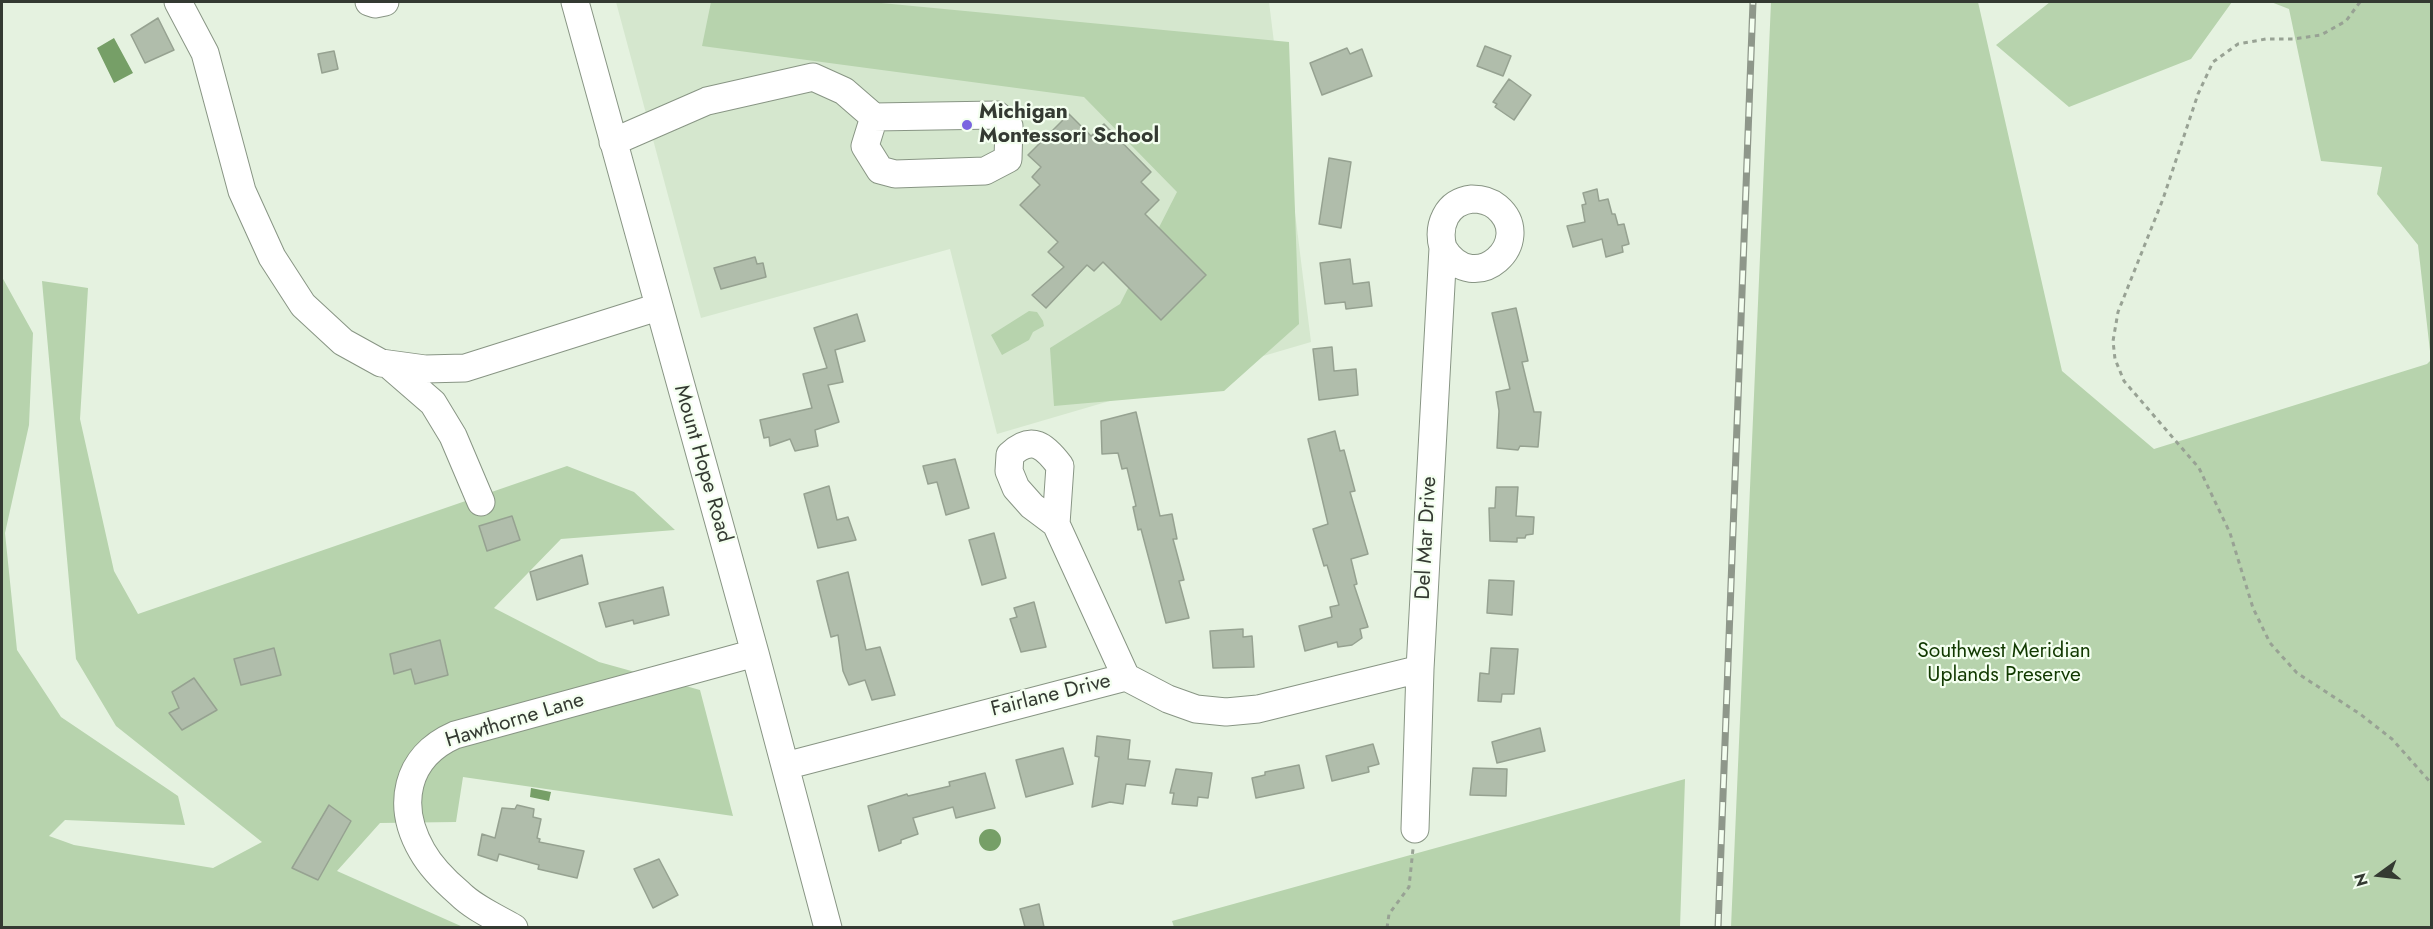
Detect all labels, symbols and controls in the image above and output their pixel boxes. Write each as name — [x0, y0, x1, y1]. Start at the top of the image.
place label: Michigan Montessori School — [979, 100, 1159, 150]
marker: Michigan Montessori School — [960, 118, 974, 132]
street label: Mount Hope Road — [667, 382, 737, 546]
street label: Del Mar Drive — [1411, 476, 1443, 600]
park label: Southwest Meridian Uplands Preserve — [1917, 639, 2091, 689]
street label: Fairlane Drive — [989, 669, 1113, 723]
street label: Hawthorne Lane — [443, 688, 587, 754]
north arrow — [2349, 845, 2409, 905]
text: N — [2348, 871, 2374, 889]

